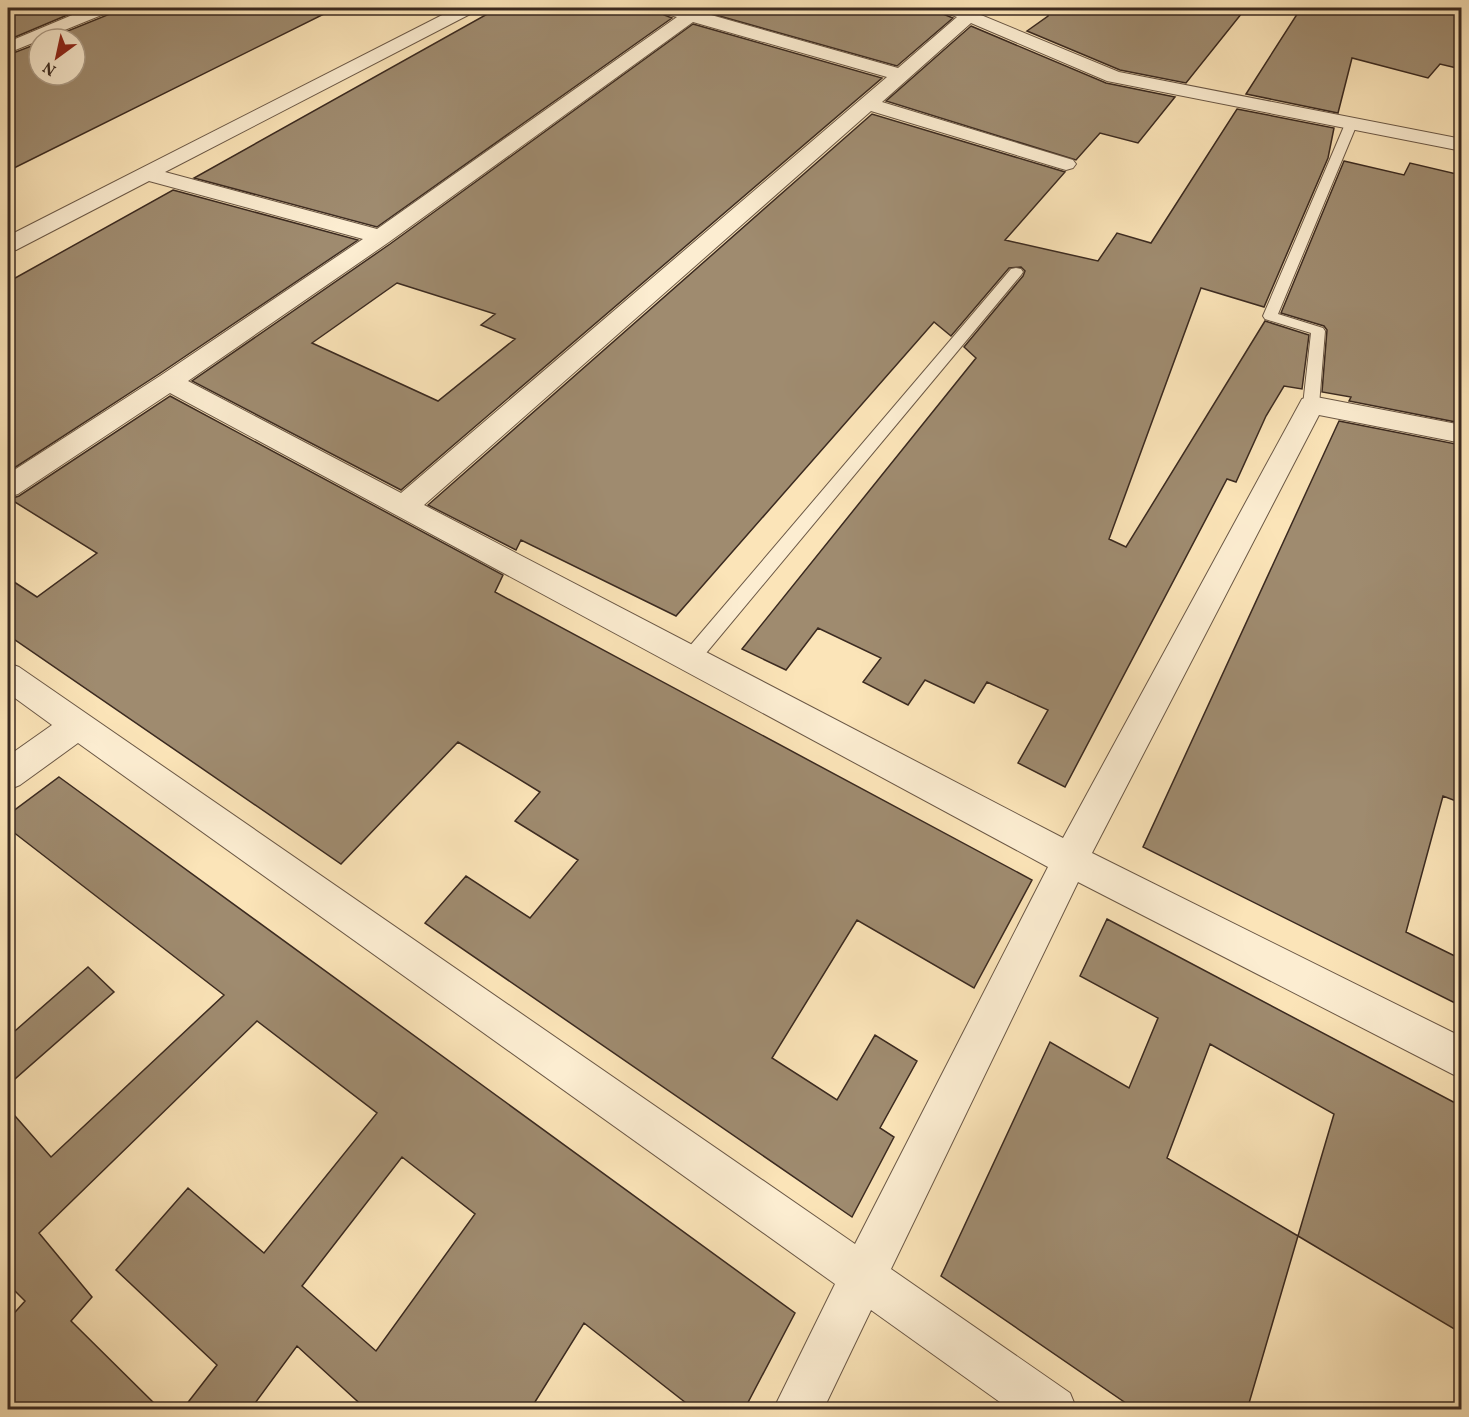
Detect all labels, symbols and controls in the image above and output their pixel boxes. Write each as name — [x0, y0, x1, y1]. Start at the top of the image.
north arrow — [27, 27, 87, 87]
text: N — [39, 55, 61, 80]

